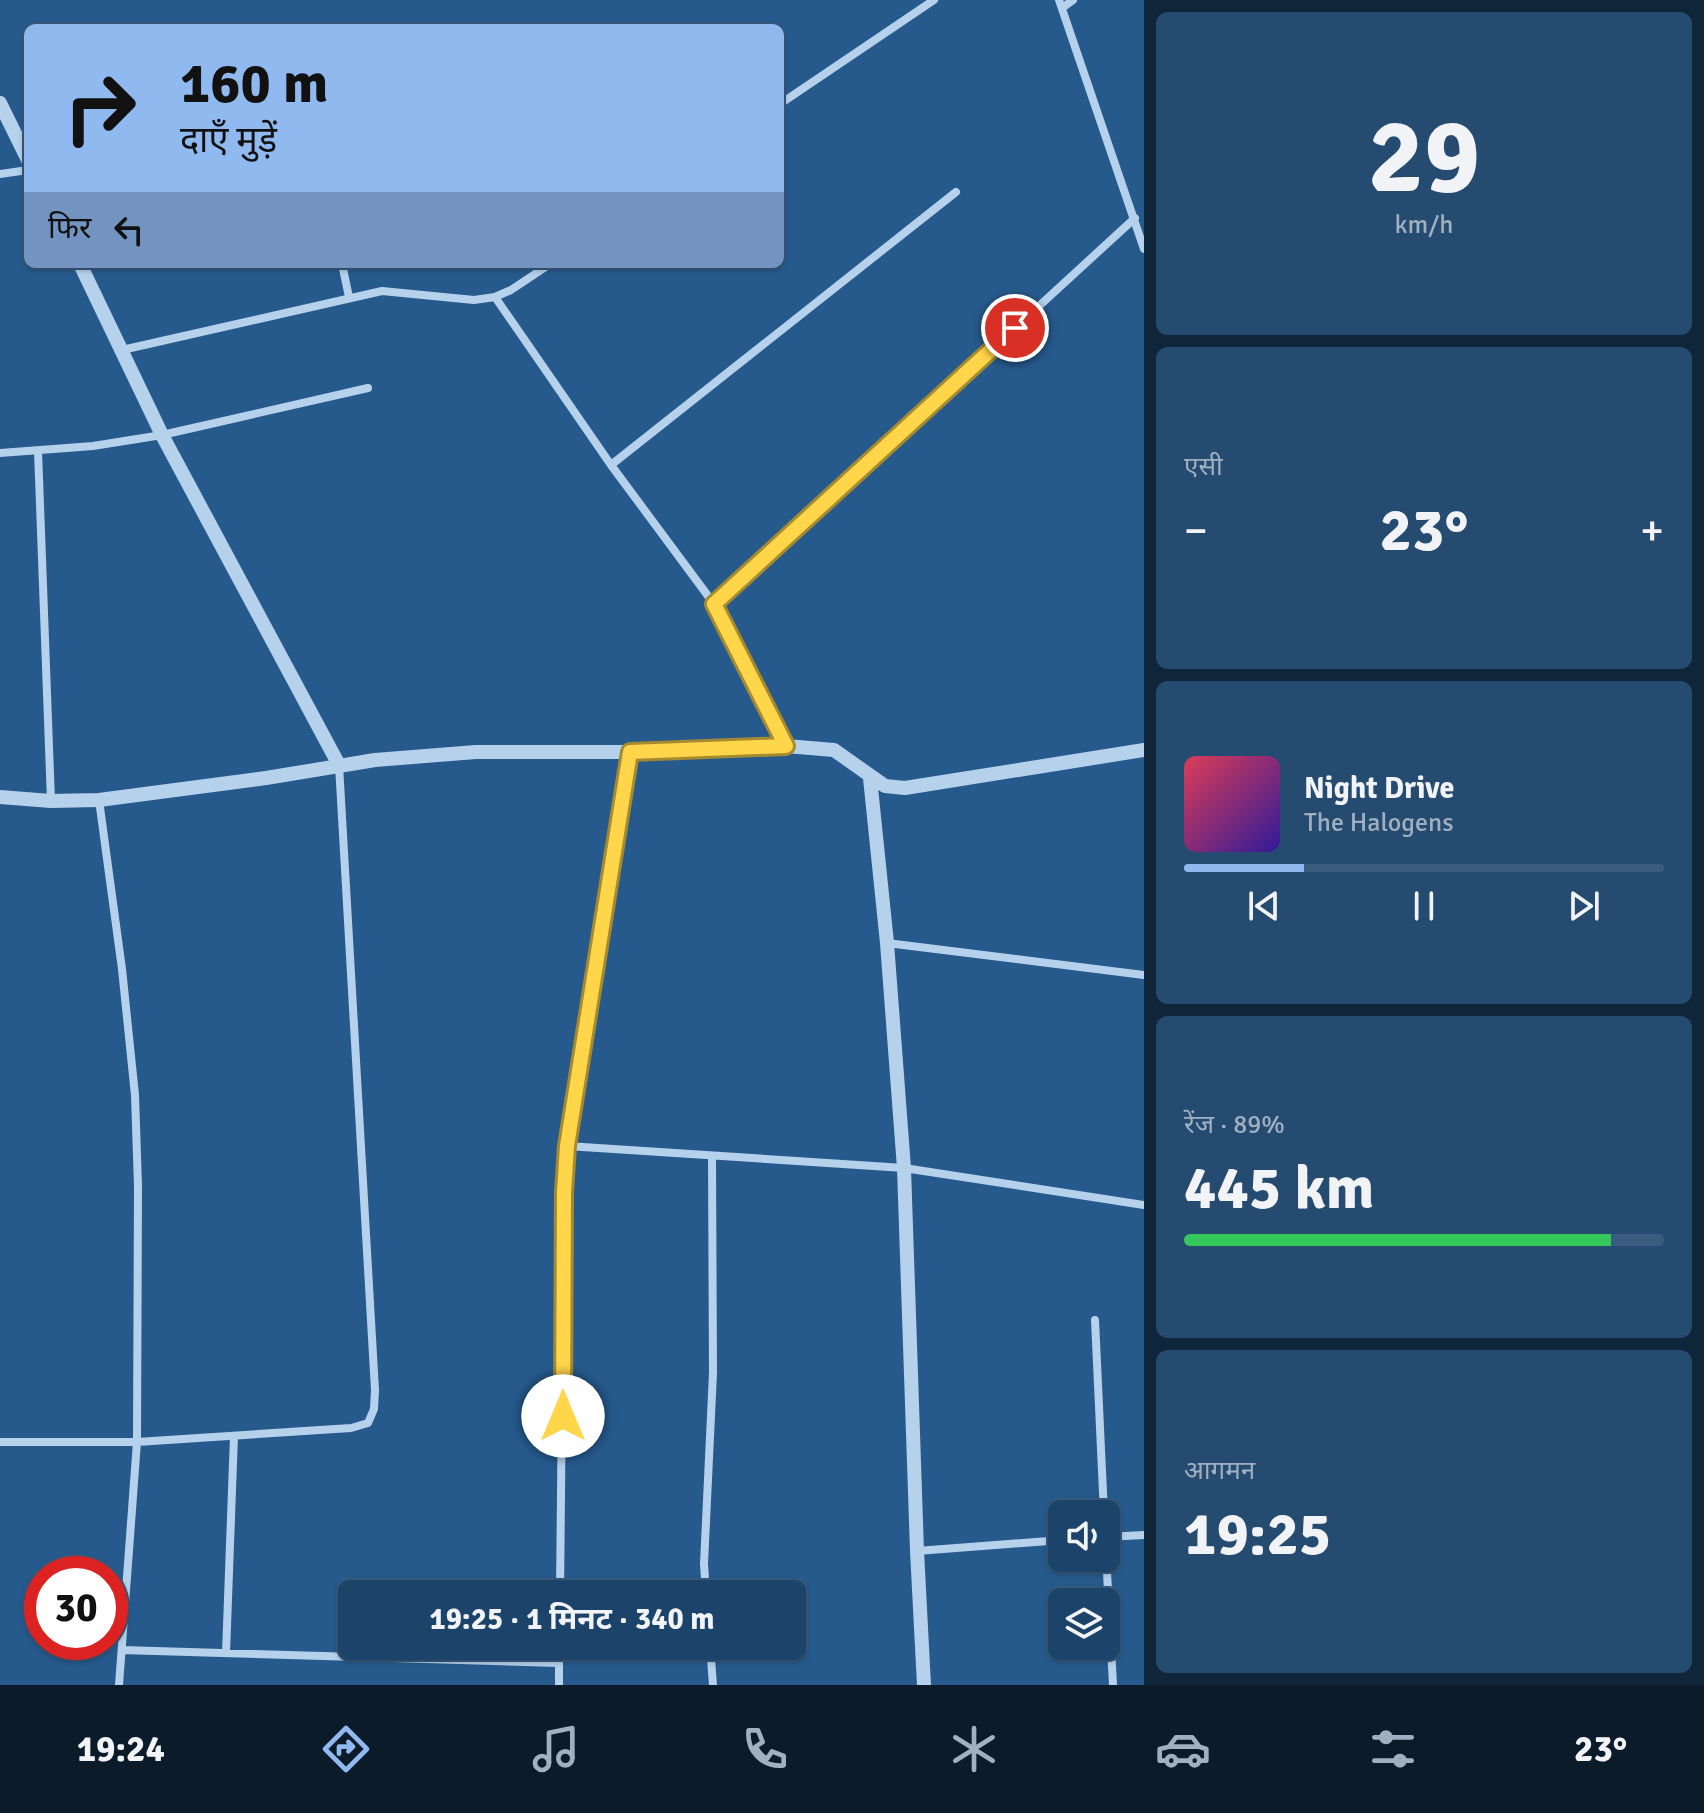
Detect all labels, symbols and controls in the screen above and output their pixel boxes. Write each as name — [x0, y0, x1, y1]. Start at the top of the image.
text: 160 m — [180, 49, 328, 118]
icon: right — [48, 56, 152, 160]
text: 29 — [1368, 93, 1480, 221]
text: दाएँ मुड़ें — [180, 118, 277, 163]
icon: left — [107, 208, 151, 252]
text: km/h — [1395, 209, 1453, 241]
text: फिर — [48, 210, 91, 247]
pin — [981, 294, 1049, 362]
icon: arrive — [993, 306, 1037, 350]
text: एसी — [1184, 451, 1223, 483]
text: 23° — [1380, 494, 1468, 568]
text: − — [1184, 504, 1208, 558]
text: + — [1640, 504, 1664, 558]
text: Night Drive — [1304, 770, 1454, 807]
text: The Halogens — [1304, 807, 1454, 839]
icon: previous — [1242, 884, 1286, 928]
icon: pause — [1402, 884, 1446, 928]
icon: next — [1562, 884, 1606, 928]
text: रेंज · 89% — [1184, 1109, 1285, 1141]
text: 445 km — [1184, 1152, 1374, 1226]
position arrow — [521, 1374, 605, 1458]
text: आगमन — [1184, 1455, 1255, 1487]
text: 19:25 — [1184, 1498, 1331, 1572]
map controls — [1048, 1500, 1120, 1660]
button: sound — [1048, 1500, 1120, 1572]
speed limit sign: 30 — [24, 1556, 128, 1660]
button: layers — [1048, 1588, 1120, 1660]
text: 19:25 · 1 मिनट · 340 m — [429, 1601, 715, 1638]
icon: directions — [318, 1721, 374, 1777]
icon: music — [528, 1721, 584, 1777]
icon: phone — [737, 1721, 793, 1777]
icon: climate — [946, 1721, 1002, 1777]
icon: car — [1155, 1721, 1211, 1777]
icon: filters — [1365, 1721, 1421, 1777]
text: 19:24 — [77, 1727, 165, 1772]
text: 23° — [1574, 1727, 1627, 1772]

